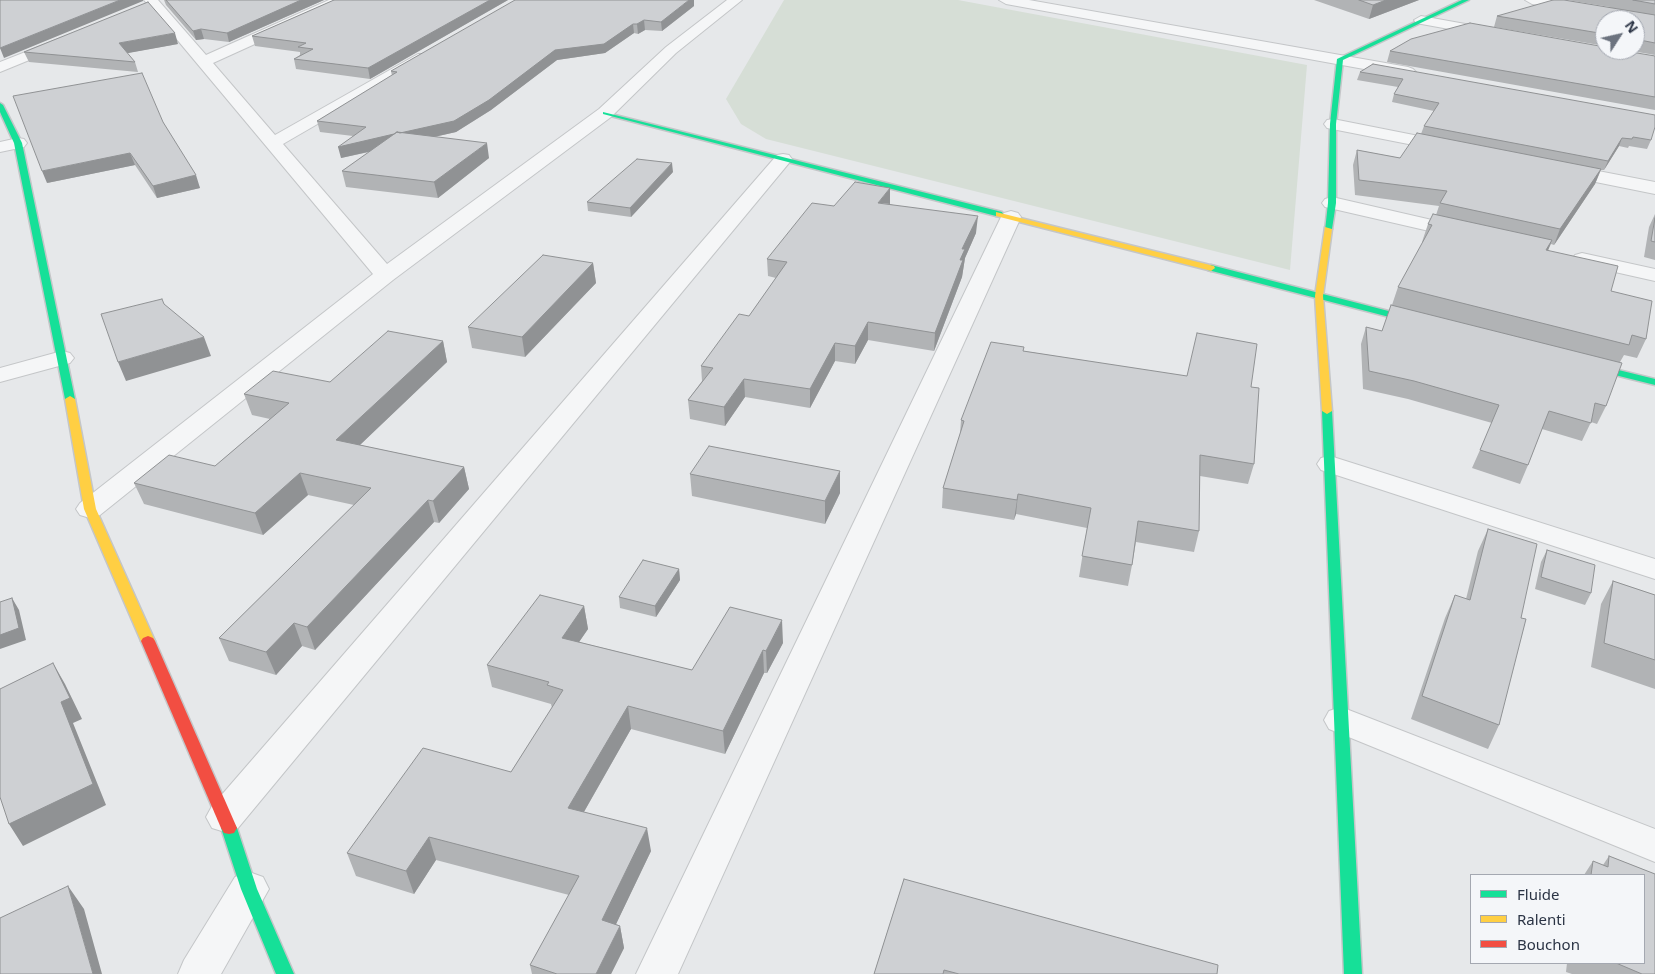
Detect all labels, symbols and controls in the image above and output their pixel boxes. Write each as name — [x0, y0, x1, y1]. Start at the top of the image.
north arrow — [1595, 10, 1645, 60]
text: N — [1621, 17, 1643, 37]
legend — [1470, 874, 1645, 964]
text: Fluide — [1517, 884, 1559, 904]
text: Ralenti — [1517, 909, 1566, 929]
text: Bouchon — [1517, 934, 1580, 954]

